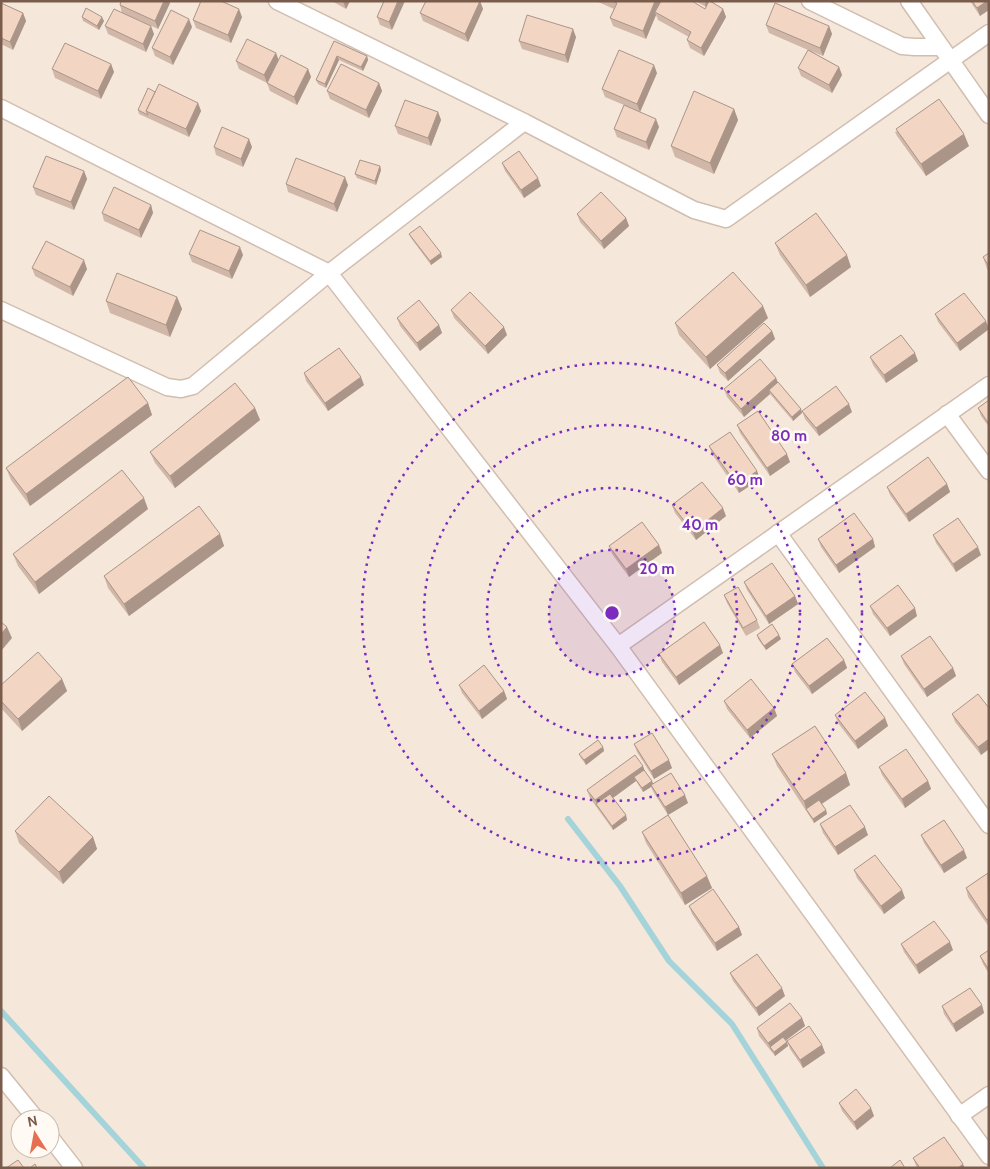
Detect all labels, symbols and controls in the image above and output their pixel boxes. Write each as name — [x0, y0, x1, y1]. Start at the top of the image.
text: 80 m — [771, 427, 807, 445]
text: 60 m — [727, 471, 763, 489]
text: 40 m — [682, 516, 718, 534]
text: 20 m — [640, 560, 674, 578]
centre of rings — [603, 604, 621, 622]
north arrow — [10, 1109, 60, 1159]
text: N — [26, 1111, 39, 1131]

